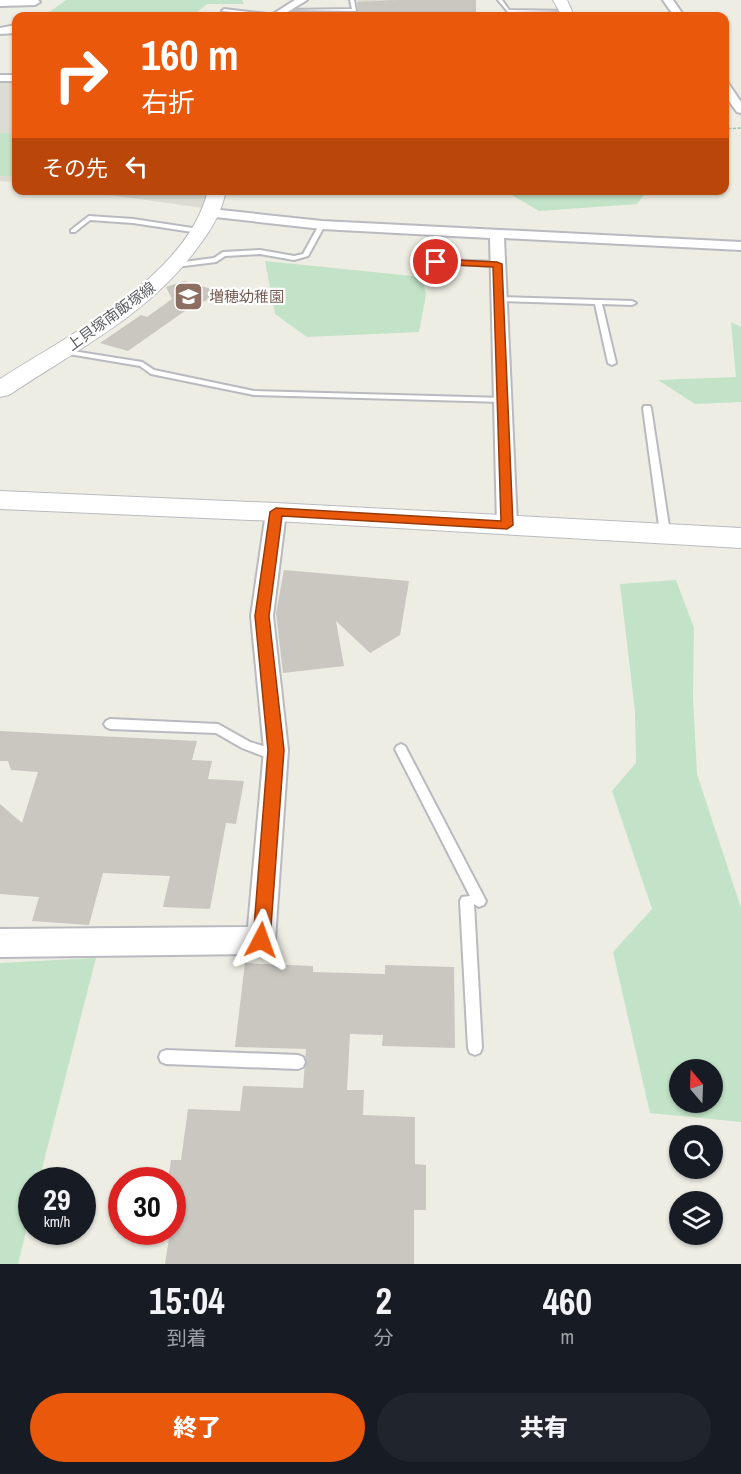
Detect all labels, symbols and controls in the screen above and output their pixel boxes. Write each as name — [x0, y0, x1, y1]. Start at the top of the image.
text: 160 m — [141, 27, 239, 83]
icon: right — [42, 36, 120, 114]
text: 右折 — [141, 84, 195, 120]
icon: left — [120, 150, 153, 183]
text: その先 — [42, 153, 108, 183]
pin — [410, 236, 461, 287]
icon: arrive — [419, 245, 452, 278]
street label: 上貝塚南飯塚線 — [62, 277, 160, 355]
school or university icon: 増穂幼稚園 — [172, 280, 204, 312]
place label: 増穂幼稚園 — [209, 286, 284, 307]
position arrow — [229, 908, 293, 972]
north arrow — [669, 1059, 723, 1113]
map controls — [669, 1059, 723, 1245]
button: search — [669, 1125, 723, 1179]
speed limit sign: 30 — [108, 1167, 186, 1245]
text: 29 — [43, 1179, 71, 1219]
button: layers — [669, 1191, 723, 1245]
text: km/h — [44, 1211, 70, 1232]
text: 15:04 — [149, 1277, 225, 1325]
text: 2 — [375, 1277, 392, 1325]
text: 460 — [543, 1278, 592, 1326]
text: m — [560, 1323, 574, 1350]
text: 到着 — [167, 1324, 207, 1351]
text: 分 — [374, 1324, 394, 1351]
button: 終了 — [30, 1393, 365, 1462]
button: 共有 — [377, 1393, 711, 1462]

